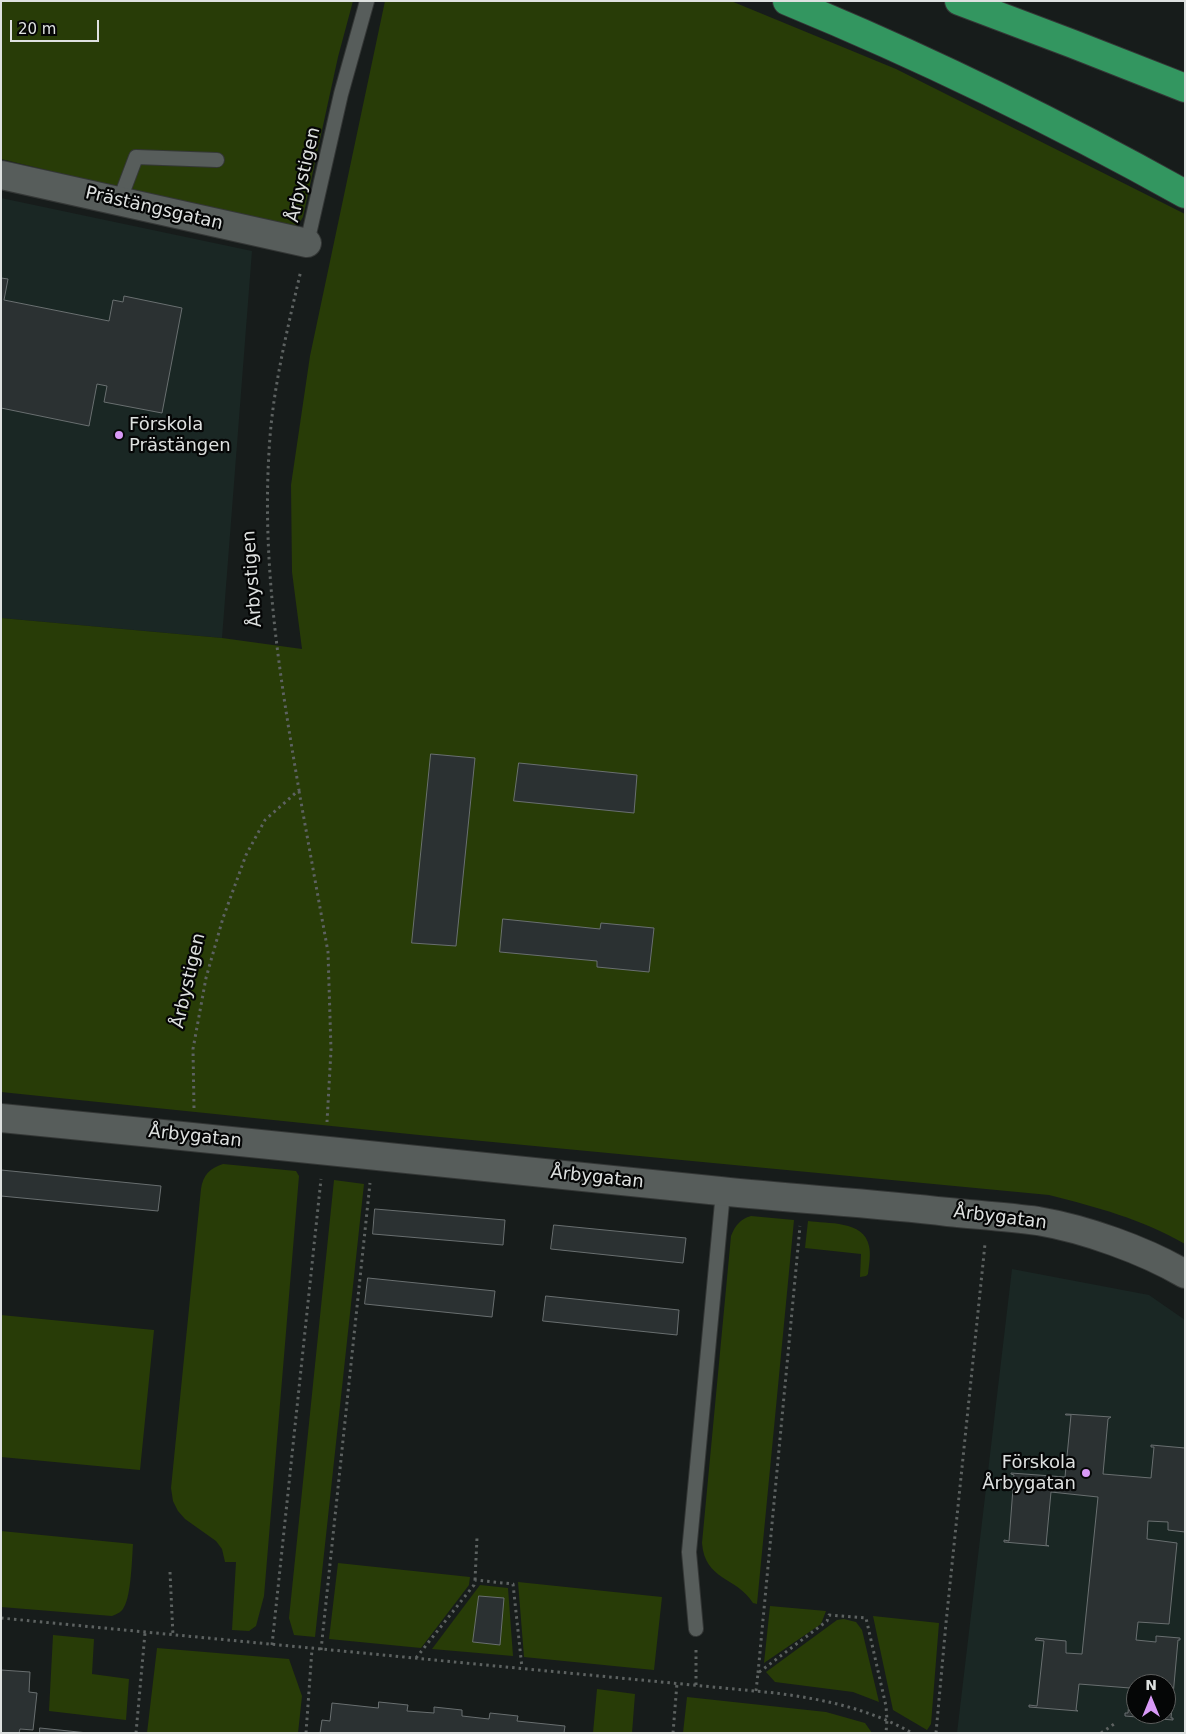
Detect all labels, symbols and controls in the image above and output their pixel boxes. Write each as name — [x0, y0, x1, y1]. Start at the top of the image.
scale bar — [12, 10, 101, 42]
text: 20 m — [18, 20, 56, 38]
street label: Årbystigen — [283, 125, 325, 225]
street label: Prästängsgatan — [83, 183, 225, 235]
place label: Förskola Prästängen — [129, 414, 231, 456]
marker: Förskola Prästängen — [113, 429, 125, 441]
street label: Årbystigen — [239, 530, 267, 628]
street label: Årbystigen — [168, 931, 210, 1031]
street label: Årbygatan — [147, 1121, 243, 1153]
street label: Årbygatan — [549, 1162, 645, 1194]
street label: Årbygatan — [952, 1202, 1048, 1234]
place label: Förskola Årbygatan — [982, 1452, 1076, 1495]
marker: Förskola Årbygatan — [1080, 1467, 1092, 1479]
north arrow — [1126, 1674, 1176, 1724]
text: N — [1145, 1677, 1157, 1693]

